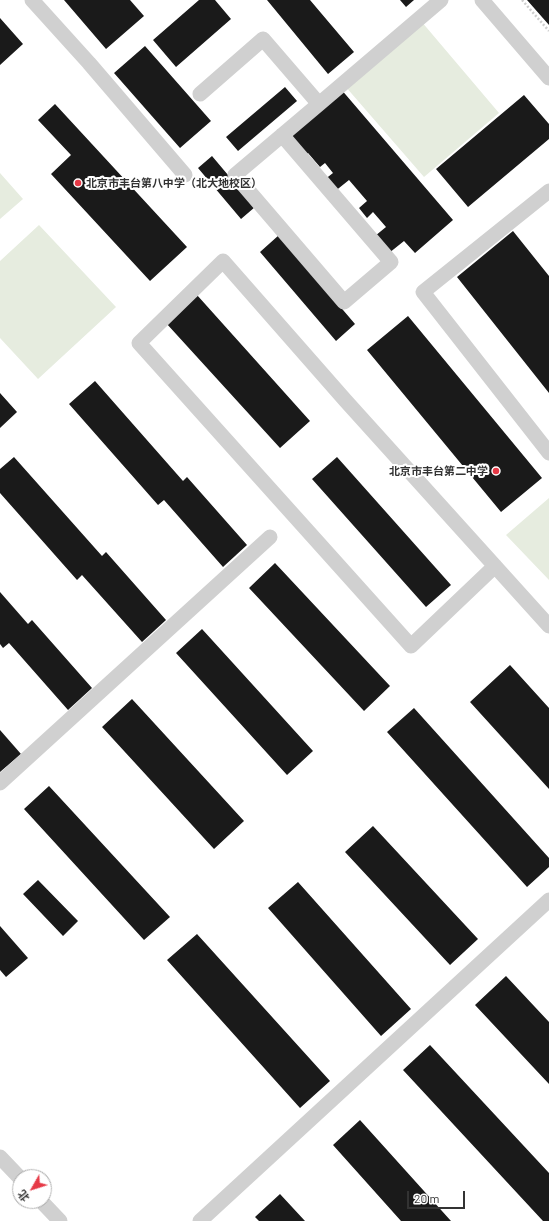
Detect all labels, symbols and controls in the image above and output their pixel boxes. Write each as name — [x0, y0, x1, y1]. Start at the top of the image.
place label: 北京市丰台第八中学（北大地校区） — [86, 176, 262, 190]
marker: 北京市丰台第八中学（北大地校区） — [73, 178, 83, 188]
place label: 北京市丰台第二中学 — [389, 464, 488, 478]
marker: 北京市丰台第二中学 — [491, 466, 501, 476]
north arrow — [12, 1169, 52, 1209]
scale bar — [409, 1183, 467, 1209]
text: 北 — [15, 1188, 32, 1205]
text: 20 m — [414, 1191, 440, 1205]

